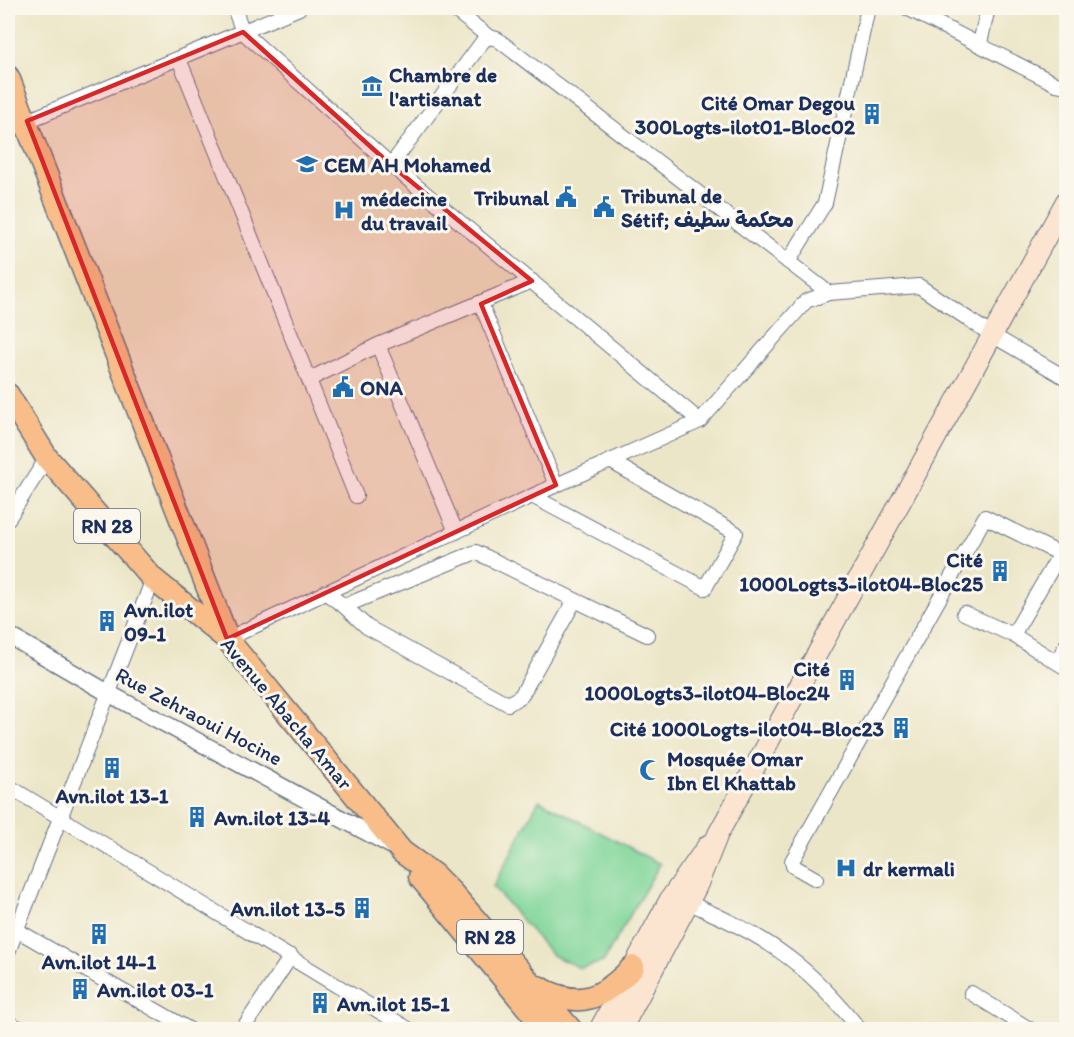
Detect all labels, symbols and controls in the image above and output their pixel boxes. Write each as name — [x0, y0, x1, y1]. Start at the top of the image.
place label: Chambre de l'artisanat — [389, 62, 497, 111]
museum icon: Chambre de l'artisanat — [360, 74, 384, 98]
place label: Cité Omar Degou 300Logts-ilot01-Bloc02 — [635, 90, 856, 140]
building icon: Cité Omar Degou 300Logts-ilot01-Bloc02 — [860, 102, 884, 126]
school or university icon: CEM AH Mohamed — [295, 152, 319, 176]
place label: CEM AH Mohamed — [324, 152, 491, 177]
place label: Tribunal de Sétif; محكمة سطيف — [620, 183, 794, 233]
place label: Tribunal — [473, 185, 550, 210]
public building icon: Tribunal — [554, 185, 578, 209]
place label: médecine du travail — [360, 186, 448, 235]
public building icon: Tribunal de Sétif; محكمة سطيف — [592, 195, 616, 219]
hospital icon: médecine du travail — [332, 198, 356, 222]
public building icon: ONA — [331, 375, 355, 399]
place label: ONA — [360, 375, 403, 400]
road number: RN 28 — [74, 509, 140, 543]
place label: Cité 1000Logts3-ilot04-Bloc25 — [739, 547, 983, 597]
building icon: Cité 1000Logts3-ilot04-Bloc25 — [988, 559, 1012, 583]
place label: Avn.ilot 09-1 — [123, 597, 193, 646]
building icon: Avn.ilot 09-1 — [95, 609, 119, 633]
street label: Avenue Abacha Amar — [216, 632, 359, 795]
place label: Cité 1000Logts3-ilot04-Bloc24 — [585, 656, 830, 706]
street label: Rue Zehraoui Hocine — [111, 661, 287, 771]
building icon: Cité 1000Logts3-ilot04-Bloc24 — [835, 668, 859, 692]
place label: Cité 1000Logts-ilot04-Bloc23 — [610, 716, 884, 742]
building icon: Cité 1000Logts-ilot04-Bloc23 — [889, 716, 913, 740]
place label: Mosquée Omar Ibn El Khattab — [667, 746, 804, 795]
building icon: Avn.ilot 13-1 — [100, 756, 124, 780]
mosque icon: Mosquée Omar Ibn El Khattab — [638, 758, 662, 782]
place label: Avn.ilot 13-1 — [54, 783, 169, 808]
building icon: Avn.ilot 13-4 — [185, 805, 209, 829]
place label: Avn.ilot 13-4 — [213, 805, 330, 830]
hospital icon: dr kermali — [834, 856, 858, 880]
place label: dr kermali — [863, 856, 955, 881]
place label: Avn.ilot 13-5 — [230, 896, 345, 921]
building icon: Avn.ilot 13-5 — [350, 896, 374, 920]
road number: RN 28 — [457, 920, 523, 954]
building icon: Avn.ilot 14-1 — [87, 922, 111, 946]
place label: Avn.ilot 14-1 — [41, 949, 156, 974]
building icon: Avn.ilot 03-1 — [68, 977, 92, 1001]
place label: Avn.ilot 03-1 — [96, 977, 214, 1002]
building icon: Avn.ilot 15-1 — [308, 991, 332, 1015]
place label: Avn.ilot 15-1 — [336, 991, 450, 1016]

